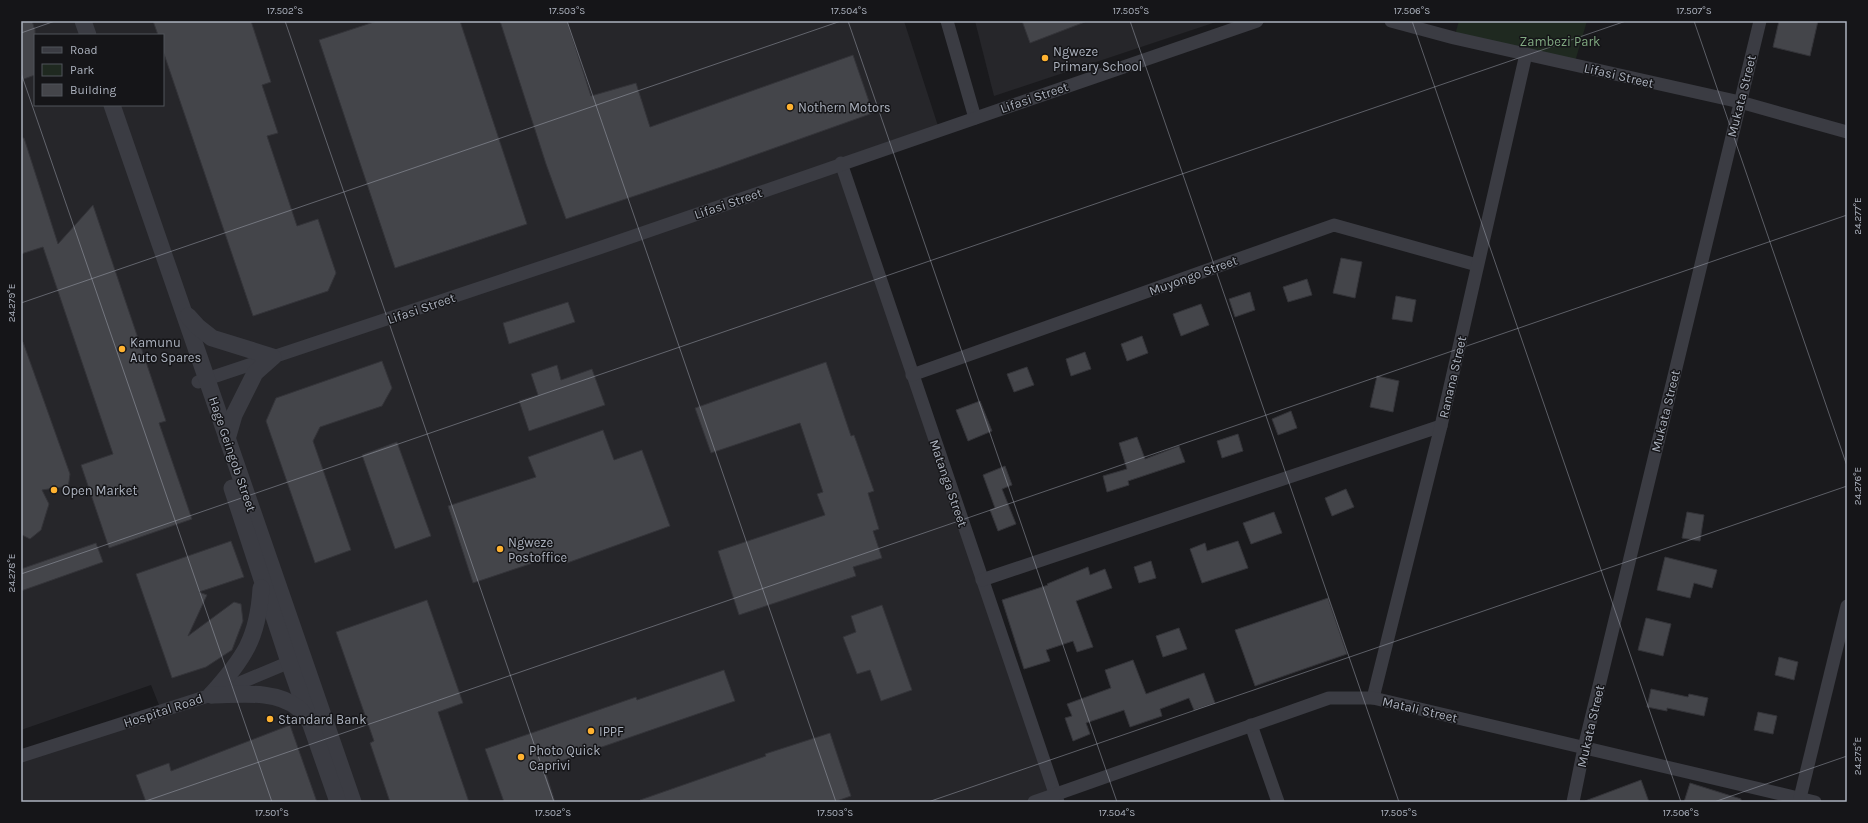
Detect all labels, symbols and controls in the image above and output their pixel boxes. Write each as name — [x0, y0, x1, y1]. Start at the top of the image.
text: 17.502°S — [267, 5, 303, 17]
text: 17.503°S — [549, 5, 585, 17]
text: 17.504°S — [831, 5, 867, 17]
text: 17.505°S — [1113, 5, 1149, 17]
text: 17.506°S — [1394, 5, 1430, 17]
text: 17.507°S — [1676, 5, 1712, 17]
legend — [34, 34, 164, 106]
park label: Zambezi Park — [1520, 34, 1600, 49]
text: Road — [70, 43, 98, 57]
place label: Ngweze Primary School — [1053, 44, 1142, 74]
marker: Ngweze Primary School — [1040, 53, 1050, 63]
street label: Mukata Street — [1724, 53, 1759, 139]
street label: Lifasi Street — [1583, 60, 1655, 91]
text: Park — [70, 63, 95, 77]
street label: Lifasi Street — [998, 79, 1070, 116]
text: Building — [70, 83, 117, 97]
place label: Nothern Motors — [798, 100, 891, 115]
marker: Nothern Motors — [785, 102, 795, 112]
street label: Lifasi Street — [692, 185, 764, 222]
text: 24.277°E — [1852, 197, 1864, 235]
street label: Muyongo Street — [1147, 252, 1240, 298]
text: 24.279°E — [6, 284, 18, 322]
street label: Lifasi Street — [385, 290, 457, 327]
street label: Ranana Street — [1436, 334, 1469, 420]
place label: Kamunu Auto Spares — [130, 335, 201, 365]
marker: Kamunu Auto Spares — [117, 344, 127, 354]
street label: Mukata Street — [1648, 368, 1683, 454]
street label: Hage Geingob Street — [206, 395, 259, 514]
street label: Matanga Street — [927, 438, 971, 529]
text: 24.276°E — [1852, 467, 1864, 505]
place label: Open Market — [62, 483, 137, 498]
marker: Open Market — [49, 485, 59, 495]
place label: Ngweze Postoffice — [508, 535, 568, 565]
marker: Ngweze Postoffice — [495, 544, 505, 554]
text: 24.278°E — [6, 554, 18, 592]
street label: Mukata Street — [1574, 683, 1607, 769]
street label: Hospital Road — [121, 691, 205, 730]
street label: Matali Street — [1381, 694, 1459, 725]
place label: Standard Bank — [278, 712, 367, 727]
marker: Standard Bank — [265, 714, 275, 724]
place label: IPPF — [599, 724, 624, 739]
marker: IPPF — [586, 726, 596, 736]
text: 24.275°E — [1852, 737, 1864, 775]
place label: Photo Quick Caprivi — [529, 743, 600, 773]
marker: Photo Quick Caprivi — [516, 752, 526, 762]
text: 17.501°S — [255, 807, 289, 819]
text: 17.502°S — [535, 807, 571, 819]
text: 17.503°S — [817, 807, 853, 819]
text: 17.504°S — [1099, 807, 1135, 819]
text: 17.505°S — [1381, 807, 1417, 819]
text: 17.506°S — [1663, 807, 1699, 819]

